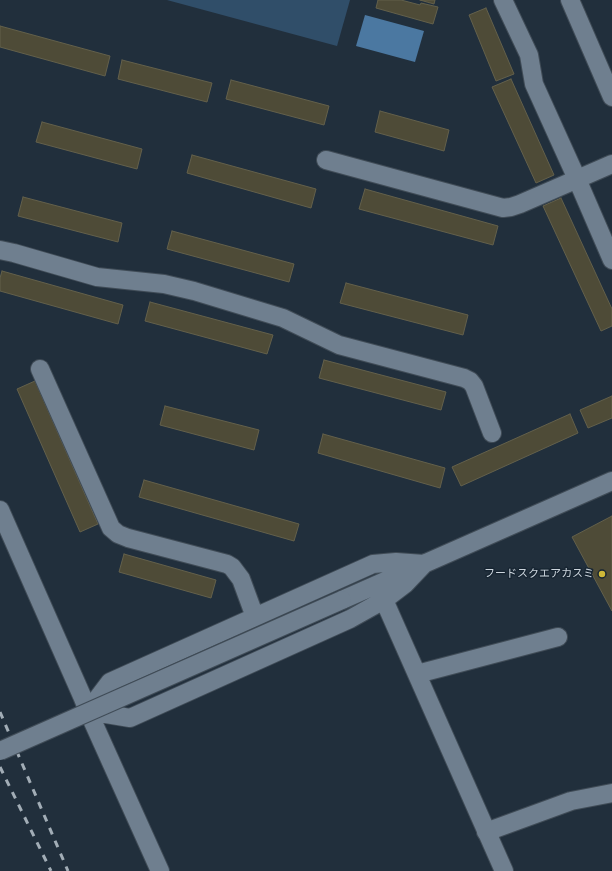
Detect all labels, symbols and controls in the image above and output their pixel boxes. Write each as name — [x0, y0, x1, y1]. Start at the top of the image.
place label: フードスクエアカスミ — [484, 567, 594, 581]
marker: フードスクエアカスミ — [597, 569, 607, 579]

